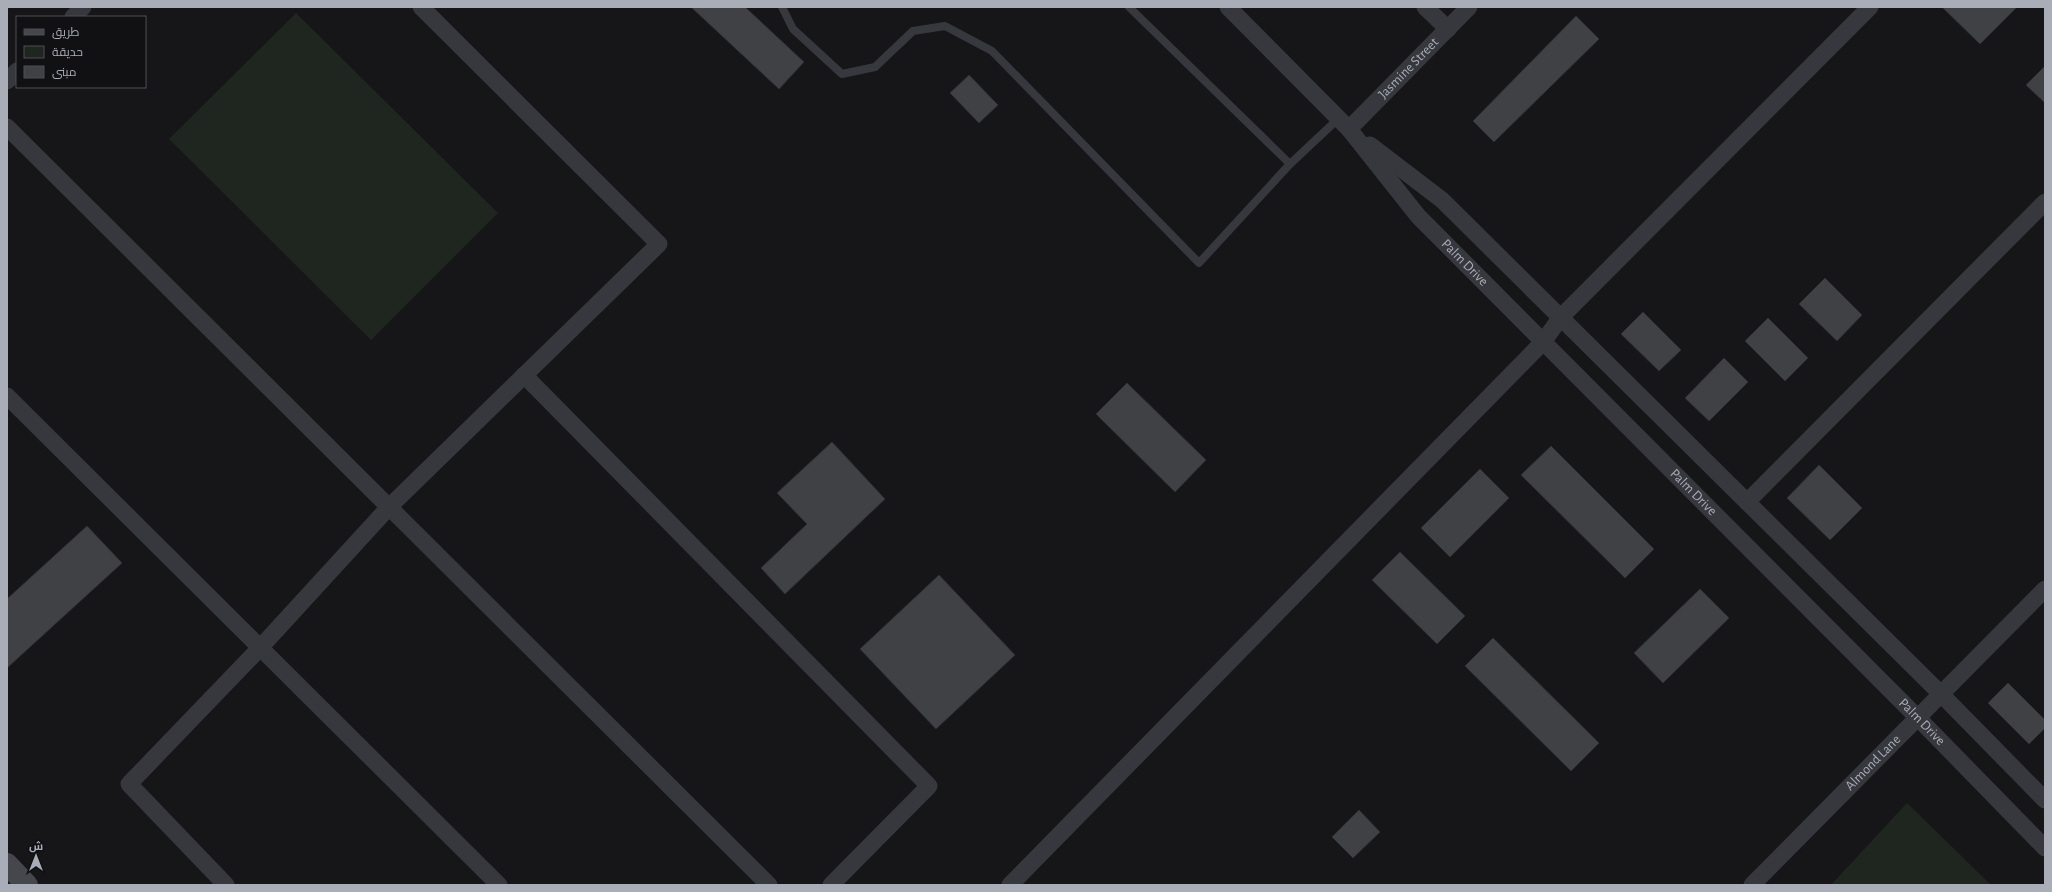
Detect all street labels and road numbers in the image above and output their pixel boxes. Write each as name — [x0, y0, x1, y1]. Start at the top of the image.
street label: Jasmine Street — [1376, 35, 1442, 102]
street label: Palm Drive — [1439, 237, 1491, 289]
street label: Palm Drive — [1667, 466, 1719, 518]
street label: Palm Drive — [1896, 696, 1948, 748]
street label: Almond Lane — [1843, 732, 1903, 793]

